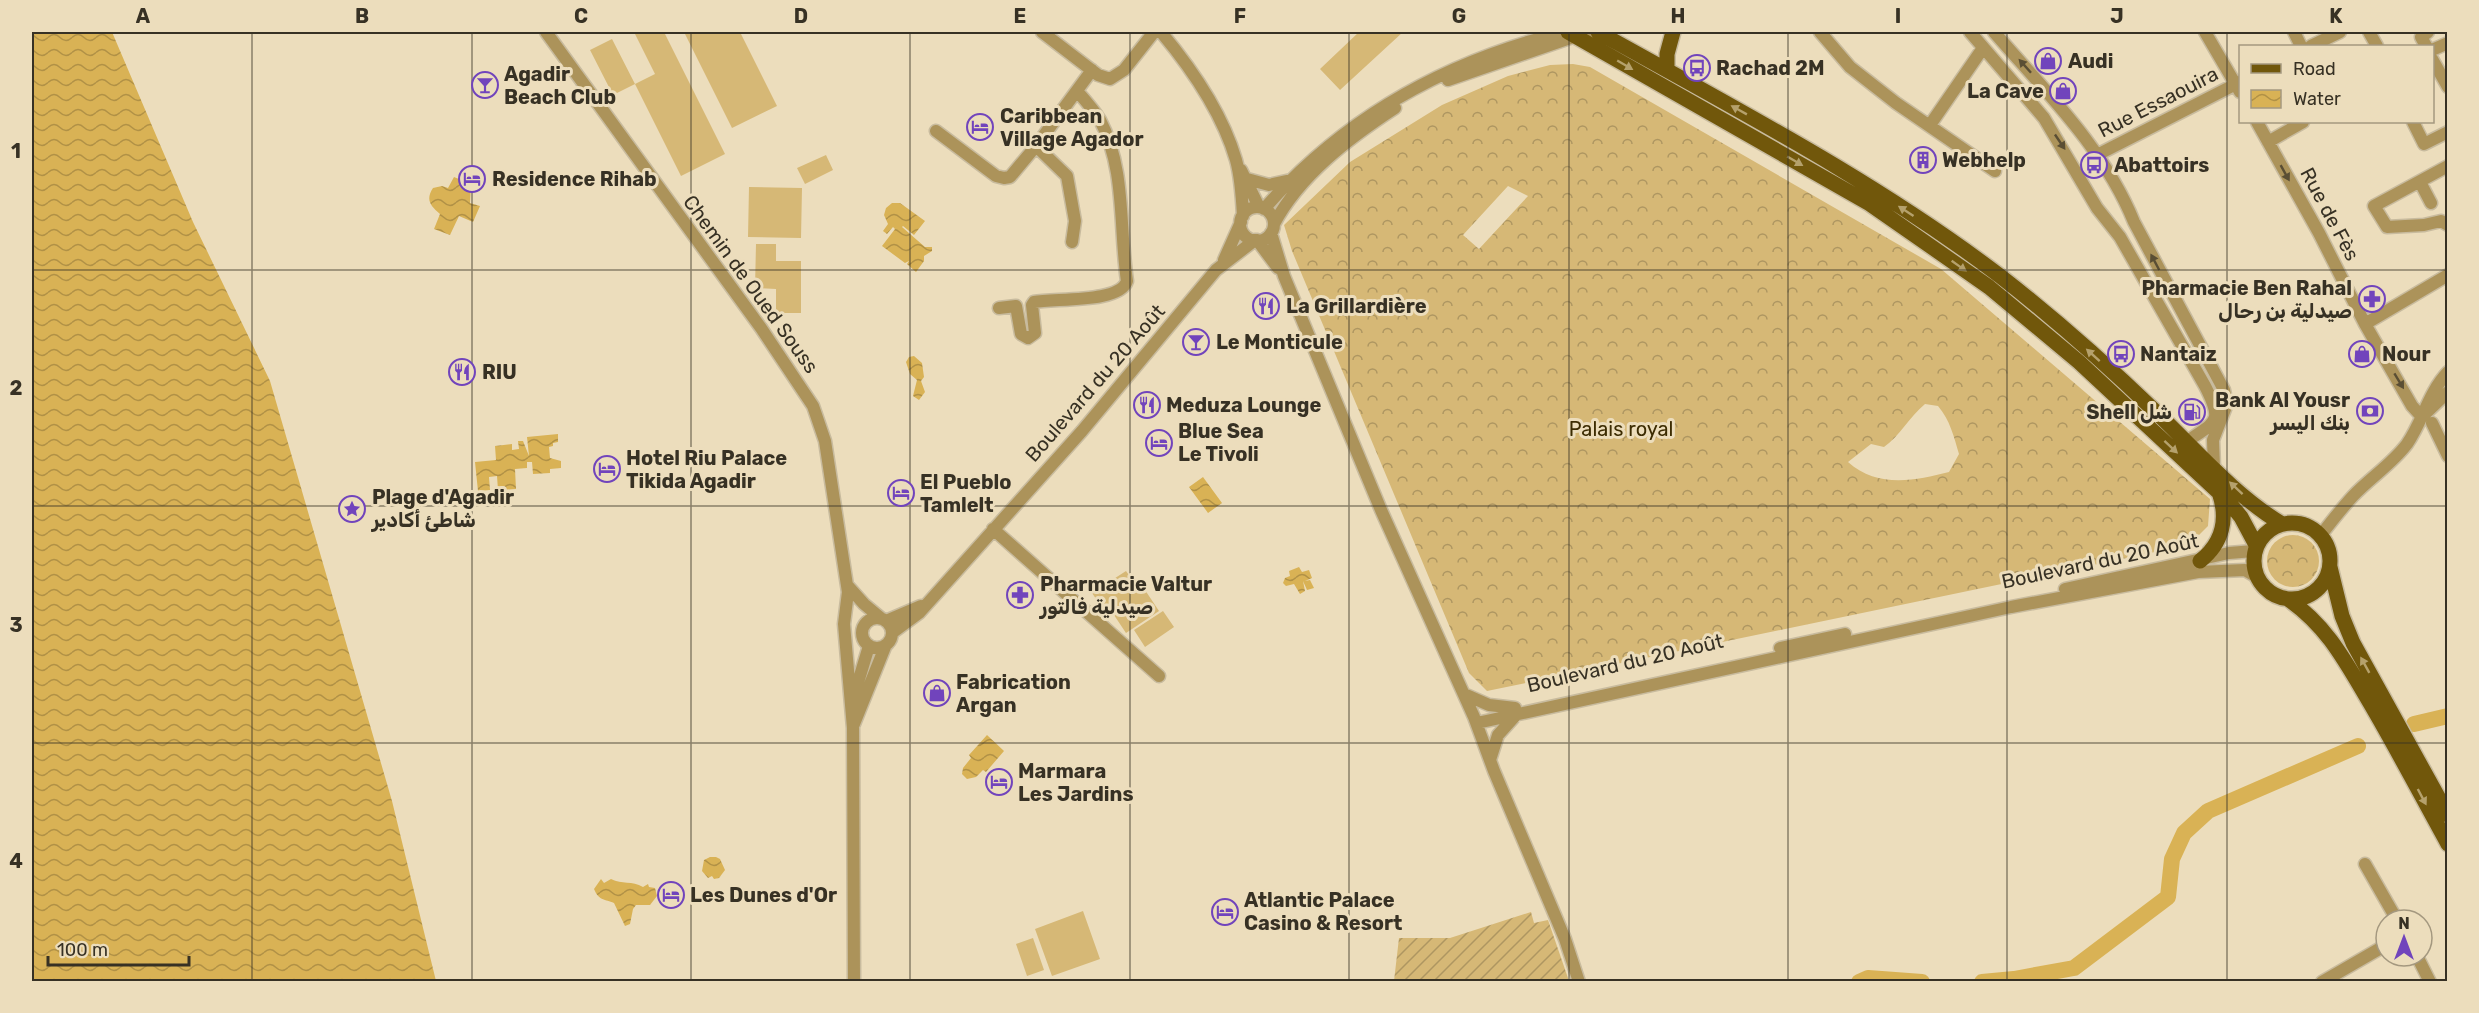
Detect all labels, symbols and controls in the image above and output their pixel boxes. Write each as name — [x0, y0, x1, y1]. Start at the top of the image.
text: A — [136, 4, 151, 28]
text: B — [355, 4, 369, 28]
text: C — [574, 4, 588, 28]
text: D — [794, 4, 808, 28]
text: E — [1014, 4, 1026, 28]
text: F — [1234, 4, 1246, 28]
text: G — [1452, 4, 1466, 28]
text: H — [1671, 4, 1685, 28]
text: I — [1895, 4, 1901, 28]
text: J — [2110, 4, 2124, 28]
text: K — [2329, 4, 2343, 28]
legend — [2239, 45, 2434, 123]
shop icon: Audi — [2033, 46, 2063, 76]
place label: Audi — [2068, 49, 2113, 73]
bus stop icon: Rachad 2M — [1682, 53, 1712, 83]
place label: Rachad 2M — [1716, 56, 1825, 80]
text: Road — [2293, 58, 2336, 80]
one-way arrow — [2019, 59, 2032, 74]
one-way arrow — [1617, 60, 1633, 71]
street label: Rue Essaouira — [2094, 61, 2222, 143]
place label: Agadir Beach Club — [504, 62, 616, 109]
bar icon: Agadir Beach Club — [470, 70, 500, 100]
shop icon: La Cave — [2048, 76, 2078, 106]
place label: La Cave — [1967, 79, 2044, 103]
text: Water — [2293, 88, 2341, 110]
place label: Caribbean Village Agador — [1000, 104, 1144, 151]
one-way arrow — [1730, 105, 1747, 115]
hotel icon: Caribbean Village Agador — [965, 112, 995, 142]
one-way arrow — [2054, 134, 2065, 150]
text: 1 — [11, 139, 21, 163]
building icon: Webhelp — [1908, 145, 1938, 175]
place label: Webhelp — [1942, 148, 2026, 172]
bus stop icon: Abattoirs — [2079, 150, 2109, 180]
place label: Abattoirs — [2114, 153, 2209, 177]
one-way arrow — [1787, 156, 1803, 167]
street label: Rue de Fès — [2295, 163, 2365, 265]
hotel icon: Residence Rihab — [457, 164, 487, 194]
one-way arrow — [2280, 164, 2290, 181]
place label: Residence Rihab — [492, 167, 657, 191]
street label: Chemin de Oued Souss — [678, 190, 824, 378]
one-way arrow — [1897, 205, 1914, 216]
one-way arrow — [2150, 254, 2160, 271]
one-way arrow — [1951, 260, 1967, 272]
place label: Pharmacie Ben Rahal صيدلية بن رحال — [2142, 276, 2352, 323]
pharmacy icon: Pharmacie Ben Rahal صيدلية بن رحال — [2357, 284, 2387, 314]
restaurant icon: La Grillardière — [1251, 291, 1281, 321]
place label: La Grillardière — [1286, 294, 1427, 318]
street label: Boulevard du 20 Août — [1020, 299, 1170, 467]
bar icon: Le Monticule — [1181, 327, 1211, 357]
place label: Le Monticule — [1216, 330, 1343, 354]
bus stop icon: Nantaiz — [2106, 339, 2136, 369]
shop icon: Nour — [2347, 339, 2377, 369]
place label: Nantaiz — [2140, 342, 2217, 366]
place label: Nour — [2382, 342, 2431, 366]
one-way arrow — [2086, 349, 2101, 362]
restaurant icon: RIU — [447, 357, 477, 387]
place label: RIU — [482, 360, 517, 384]
one-way arrow — [2393, 373, 2404, 389]
text: 2 — [10, 376, 23, 400]
place label: Bank Al Yousr بنك اليسر — [2215, 388, 2350, 435]
restaurant icon: Meduza Lounge — [1132, 390, 1162, 420]
place label: Meduza Lounge — [1166, 393, 1321, 417]
bank icon: Bank Al Yousr بنك اليسر — [2355, 396, 2385, 426]
fuel station icon: Shell شل — [2177, 397, 2207, 427]
place label: Shell شل — [2086, 400, 2172, 424]
park label: Palais royal — [1569, 417, 1673, 441]
place label: Blue Sea Le Tivoli — [1178, 419, 1264, 466]
hotel icon: Blue Sea Le Tivoli — [1144, 428, 1174, 458]
one-way arrow — [2163, 440, 2177, 454]
place label: Hotel Riu Palace Tikida Agadir — [626, 446, 787, 493]
hotel icon: Hotel Riu Palace Tikida Agadir — [592, 454, 622, 484]
place label: El Pueblo Tamlelt — [920, 470, 1012, 517]
hotel icon: El Pueblo Tamlelt — [886, 478, 916, 508]
one-way arrow — [2229, 482, 2243, 496]
place label: Plage d'Agadir شاطئ أكادير — [371, 485, 514, 532]
place icon: Plage d'Agadir شاطئ أكادير — [337, 494, 367, 524]
street label: Boulevard du 20 Août — [1999, 528, 2201, 594]
place label: Pharmacie Valtur صيدلية فالتور — [1039, 572, 1212, 619]
pharmacy icon: Pharmacie Valtur صيدلية فالتور — [1005, 580, 1035, 610]
text: 3 — [9, 613, 23, 637]
street label: Boulevard du 20 Août — [1524, 629, 1726, 697]
one-way arrow — [2360, 657, 2370, 674]
place label: Fabrication Argan — [956, 670, 1071, 717]
shop icon: Fabrication Argan — [922, 678, 952, 708]
place label: Marmara Les Jardins — [1018, 759, 1133, 806]
hotel icon: Marmara Les Jardins — [984, 767, 1014, 797]
one-way arrow — [2418, 789, 2427, 806]
text: 4 — [9, 849, 23, 873]
hotel icon: Les Dunes d'Or — [656, 880, 686, 910]
place label: Les Dunes d'Or — [690, 883, 837, 907]
place label: Atlantic Palace Casino & Resort — [1244, 888, 1402, 935]
hotel icon: Atlantic Palace Casino & Resort — [1210, 897, 1240, 927]
north arrow — [2374, 908, 2434, 968]
text: N — [2398, 914, 2410, 933]
scale bar — [48, 929, 189, 967]
text: 100 m — [57, 939, 108, 961]

